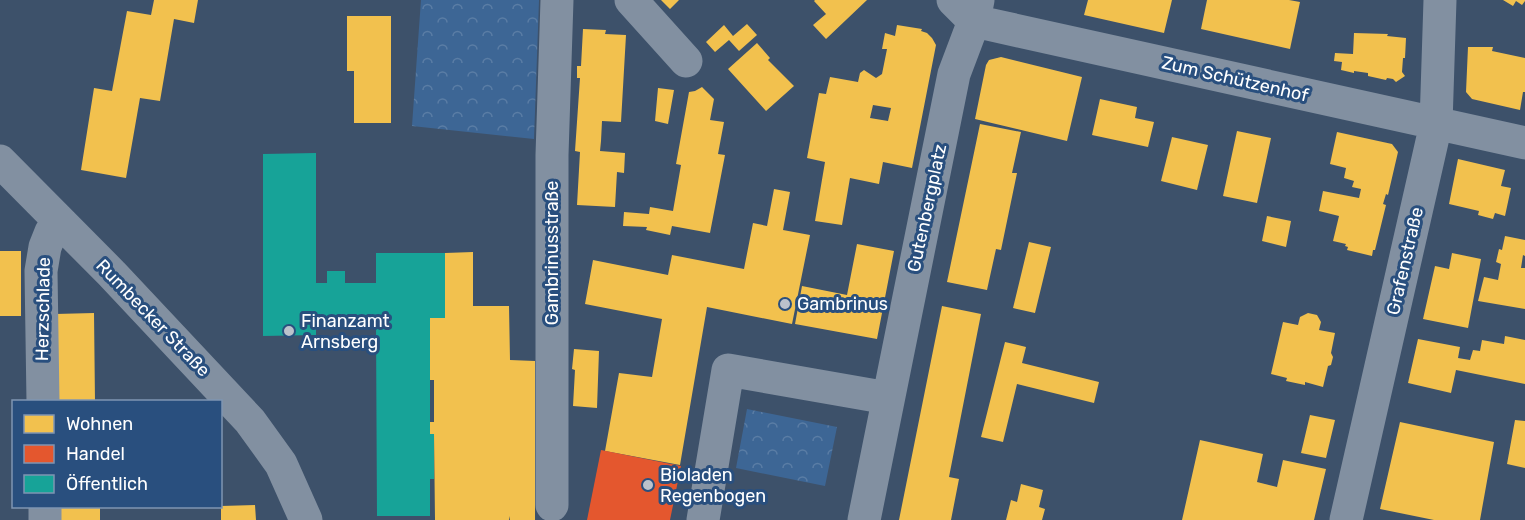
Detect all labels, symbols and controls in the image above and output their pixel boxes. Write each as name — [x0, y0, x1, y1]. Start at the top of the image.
street label: Zum Schützenhof — [1160, 51, 1311, 107]
street label: Gutenbergplatz — [903, 142, 951, 274]
street label: Gambrinusstraße — [541, 181, 563, 325]
street label: Grafenstraße — [1382, 205, 1428, 317]
street label: Rumbecker Straße — [91, 255, 215, 381]
street label: Herzschlade — [31, 257, 55, 361]
place label: Gambrinus — [797, 293, 888, 315]
marker: Gambrinus — [778, 297, 792, 311]
place label: Finanzamt Arnsberg — [301, 310, 390, 353]
marker: Finanzamt Arnsberg — [282, 324, 296, 338]
legend — [12, 400, 222, 508]
text: Wohnen — [66, 413, 133, 435]
text: Handel — [66, 443, 125, 465]
place label: Bioladen Regenbogen — [660, 464, 766, 507]
text: Öffentlich — [66, 473, 148, 495]
marker: Bioladen Regenbogen — [641, 478, 655, 492]

